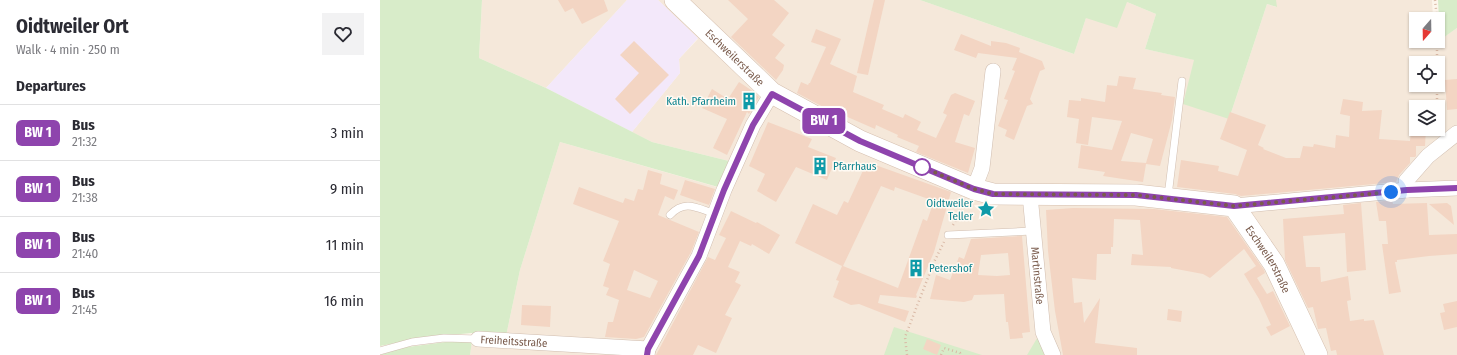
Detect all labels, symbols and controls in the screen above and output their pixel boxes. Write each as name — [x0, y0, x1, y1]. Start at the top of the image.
north arrow — [1409, 12, 1445, 48]
map controls — [1409, 12, 1445, 136]
button: heart — [322, 13, 364, 55]
text: Oidtweiler Ort — [16, 15, 129, 38]
street label: Eschweilerstraße — [703, 27, 767, 89]
text: Walk · 4 min · 250 m — [16, 42, 120, 57]
button: locate — [1409, 56, 1445, 92]
text: Departures — [16, 77, 86, 95]
building icon: Kath. Pfarrheim — [739, 91, 759, 111]
place label: Kath. Pfarrheim — [666, 95, 736, 108]
button: layers — [1409, 100, 1445, 136]
line badge: BW 1 — [796, 108, 852, 134]
text: BW 1 — [810, 112, 838, 129]
text: Bus — [72, 116, 95, 134]
text: BW 1 — [24, 124, 52, 141]
text: 3 min — [330, 124, 364, 142]
text: 21:32 — [72, 134, 97, 149]
building icon: Pfarrhaus — [810, 156, 830, 176]
unlabelled marker — [913, 158, 931, 176]
place label: Pfarrhaus — [833, 160, 877, 173]
text: Bus — [72, 172, 95, 190]
text: BW 1 — [24, 180, 52, 197]
text: 9 min — [330, 180, 364, 198]
your location — [1381, 182, 1401, 202]
text: 21:38 — [72, 190, 98, 205]
place label: Oidtweiler Teller — [926, 197, 973, 223]
place icon: Oidtweiler Teller — [976, 199, 996, 219]
street label: Eschweilerstraße — [1243, 223, 1293, 295]
text: Bus — [72, 228, 95, 246]
text: BW 1 — [24, 236, 52, 253]
text: 11 min — [326, 236, 364, 254]
text: 21:40 — [72, 246, 98, 261]
street label: Martinstraße — [1028, 246, 1046, 305]
building icon: Petershof — [906, 258, 926, 278]
place label: Petershof — [929, 262, 973, 275]
text: Bus — [72, 284, 95, 302]
text: BW 1 — [24, 292, 52, 309]
text: 16 min — [324, 292, 364, 310]
text: 21:45 — [72, 302, 97, 317]
street label: Freiheitsstraße — [480, 333, 548, 350]

